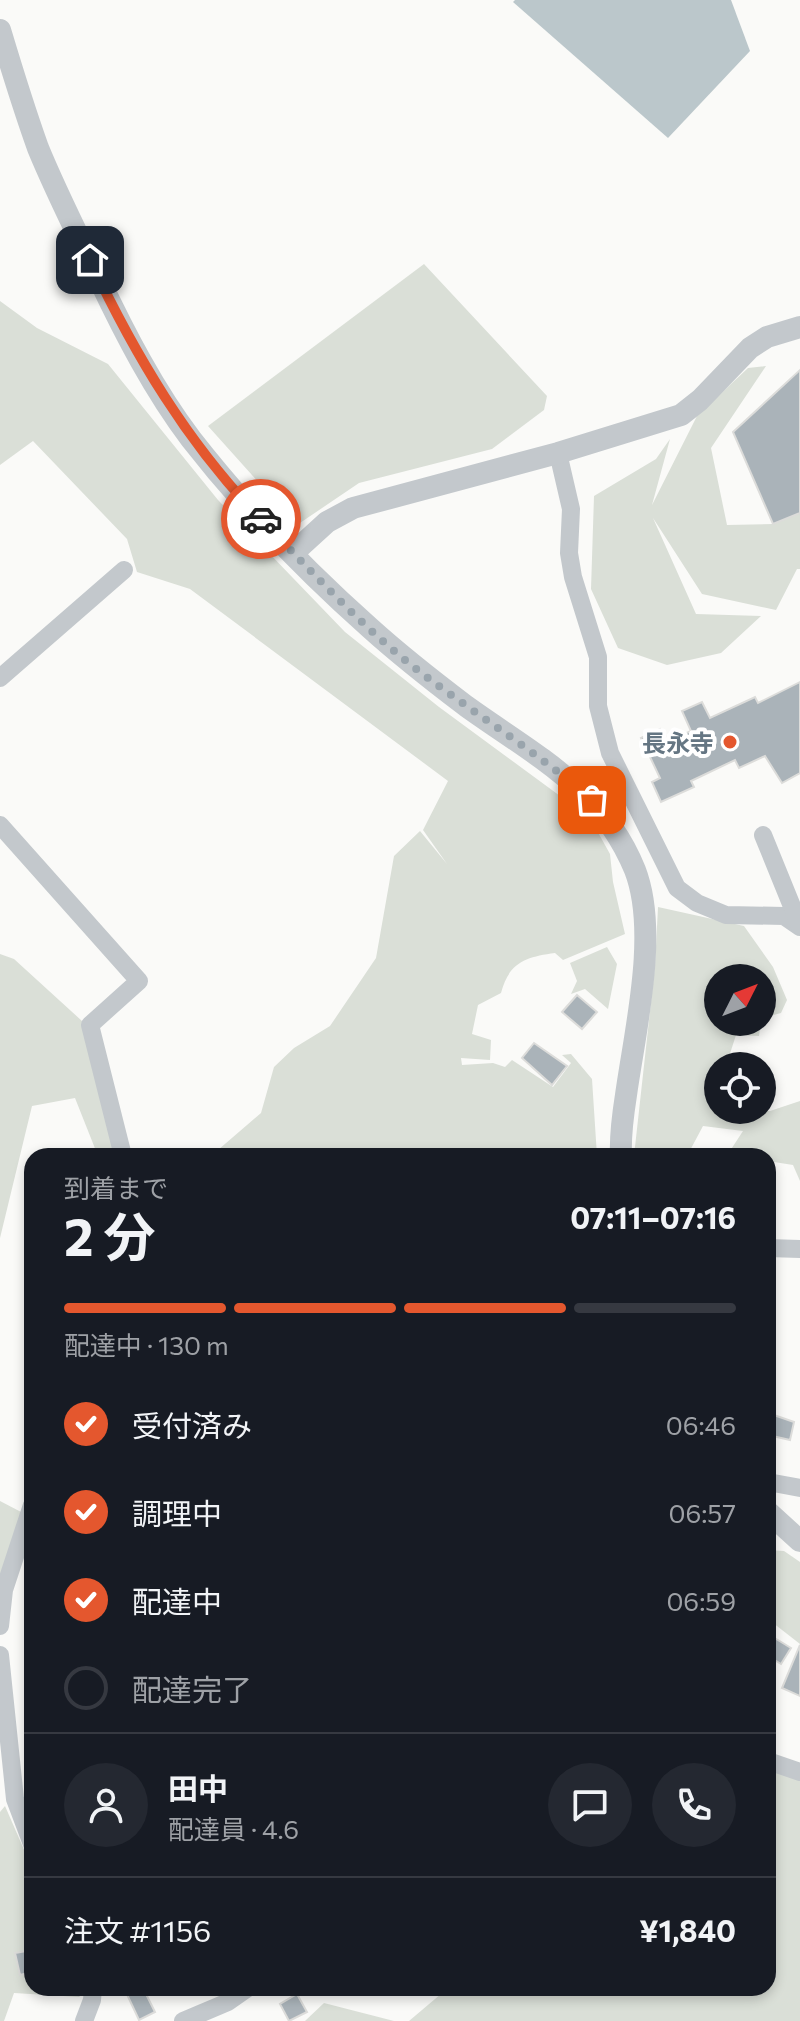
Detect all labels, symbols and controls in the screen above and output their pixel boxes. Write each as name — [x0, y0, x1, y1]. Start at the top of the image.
pin — [56, 226, 124, 294]
icon: home — [68, 238, 112, 282]
courier — [221, 479, 301, 559]
icon: car — [239, 497, 283, 541]
place label: 長永寺 — [642, 728, 714, 757]
marker: 長永寺 — [721, 733, 739, 751]
pin — [558, 766, 626, 834]
icon: bag — [570, 778, 614, 822]
north arrow — [704, 964, 776, 1036]
map controls — [704, 964, 776, 1124]
button: locate — [704, 1052, 776, 1124]
text: 到着まで — [64, 1172, 168, 1203]
text: 07:11–07:16 — [570, 1198, 736, 1235]
text: 2 分 — [64, 1203, 156, 1267]
text: 配達中 · 130 m — [64, 1329, 229, 1360]
icon: check — [64, 1402, 108, 1446]
text: 受付済み — [132, 1406, 252, 1443]
text: 06:46 — [666, 1409, 736, 1440]
icon: check — [64, 1490, 108, 1534]
text: 調理中 — [132, 1494, 222, 1531]
text: 06:57 — [668, 1497, 736, 1528]
icon: check — [64, 1578, 108, 1622]
text: 配達中 — [132, 1582, 222, 1619]
text: 06:59 — [666, 1585, 736, 1616]
text: 配達完了 — [132, 1670, 252, 1707]
button: person — [64, 1763, 148, 1847]
button: chat — [548, 1763, 632, 1847]
button: phone — [652, 1763, 736, 1847]
text: 田中 — [168, 1769, 228, 1806]
text: 配達員 · 4.6 — [168, 1813, 299, 1844]
text: 注文 #1156 — [64, 1911, 211, 1948]
text: ¥1,840 — [639, 1911, 736, 1948]

